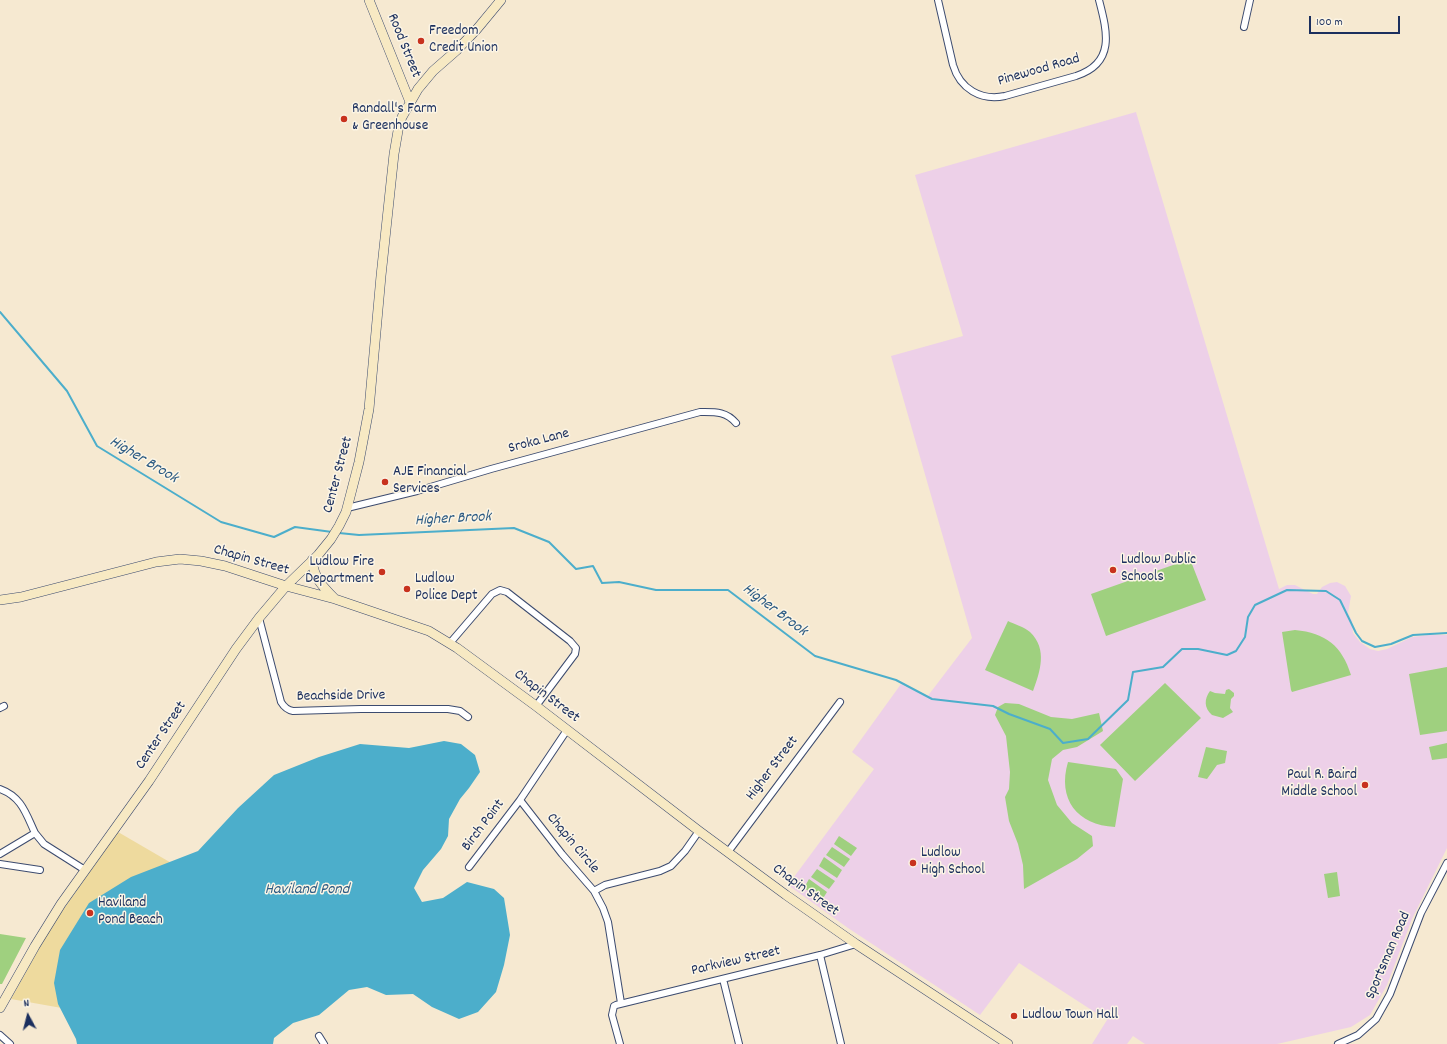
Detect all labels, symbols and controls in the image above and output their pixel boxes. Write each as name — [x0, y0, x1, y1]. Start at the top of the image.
scale bar — [1311, 8, 1402, 34]
street label: Rood Street — [382, 11, 424, 81]
text: 100 m — [1316, 14, 1343, 31]
place label: Freedom Credit Union — [429, 23, 498, 58]
marker: Freedom Credit Union — [416, 36, 426, 46]
street label: Pinewood Road — [996, 51, 1082, 91]
place label: Randall's Farm & Greenhouse — [352, 101, 437, 136]
marker: Randall's Farm & Greenhouse — [339, 114, 349, 124]
street label: Sroka Lane — [507, 425, 571, 459]
water label: Higher Brook — [105, 433, 181, 489]
street label: Center Street — [320, 435, 358, 515]
place label: AJE Financial Services — [393, 464, 467, 499]
marker: AJE Financial Services — [380, 477, 390, 487]
water label: Higher Brook — [414, 508, 492, 532]
street label: Chapin Street — [211, 542, 291, 580]
place label: Ludlow Public Schools — [1121, 552, 1196, 587]
place label: Ludlow Fire Department — [305, 554, 374, 589]
marker: Ludlow Public Schools — [1108, 565, 1118, 575]
marker: Ludlow Fire Department — [377, 567, 387, 577]
place label: Ludlow Police Dept — [415, 571, 478, 606]
water label: Higher Brook — [738, 580, 810, 642]
marker: Ludlow Police Dept — [402, 584, 412, 594]
street label: Chapin Street — [510, 666, 582, 728]
street label: Beachside Drive — [297, 687, 385, 707]
street label: Center Street — [133, 698, 191, 774]
street label: Higher Street — [743, 733, 803, 805]
place label: Paul R. Baird Middle School — [1281, 767, 1357, 802]
marker: Paul R. Baird Middle School — [1360, 780, 1370, 790]
street label: Birch Point — [459, 796, 509, 856]
street label: Chapin Circle — [542, 810, 602, 878]
place label: Ludlow High School — [921, 845, 985, 880]
marker: Ludlow High School — [908, 858, 918, 868]
street label: Chapin Street — [768, 861, 842, 921]
water label: Haviland Pond — [265, 881, 349, 901]
place label: Haviland Pond Beach — [98, 895, 163, 930]
marker: Haviland Pond Beach — [85, 908, 95, 918]
street label: Sportsman Road — [1362, 910, 1416, 1002]
street label: Parkview Street — [690, 943, 782, 981]
north arrow — [8, 996, 48, 1036]
text: N — [23, 996, 30, 1012]
place label: Ludlow Town Hall — [1022, 1007, 1118, 1025]
marker: Ludlow Town Hall — [1009, 1011, 1019, 1021]

